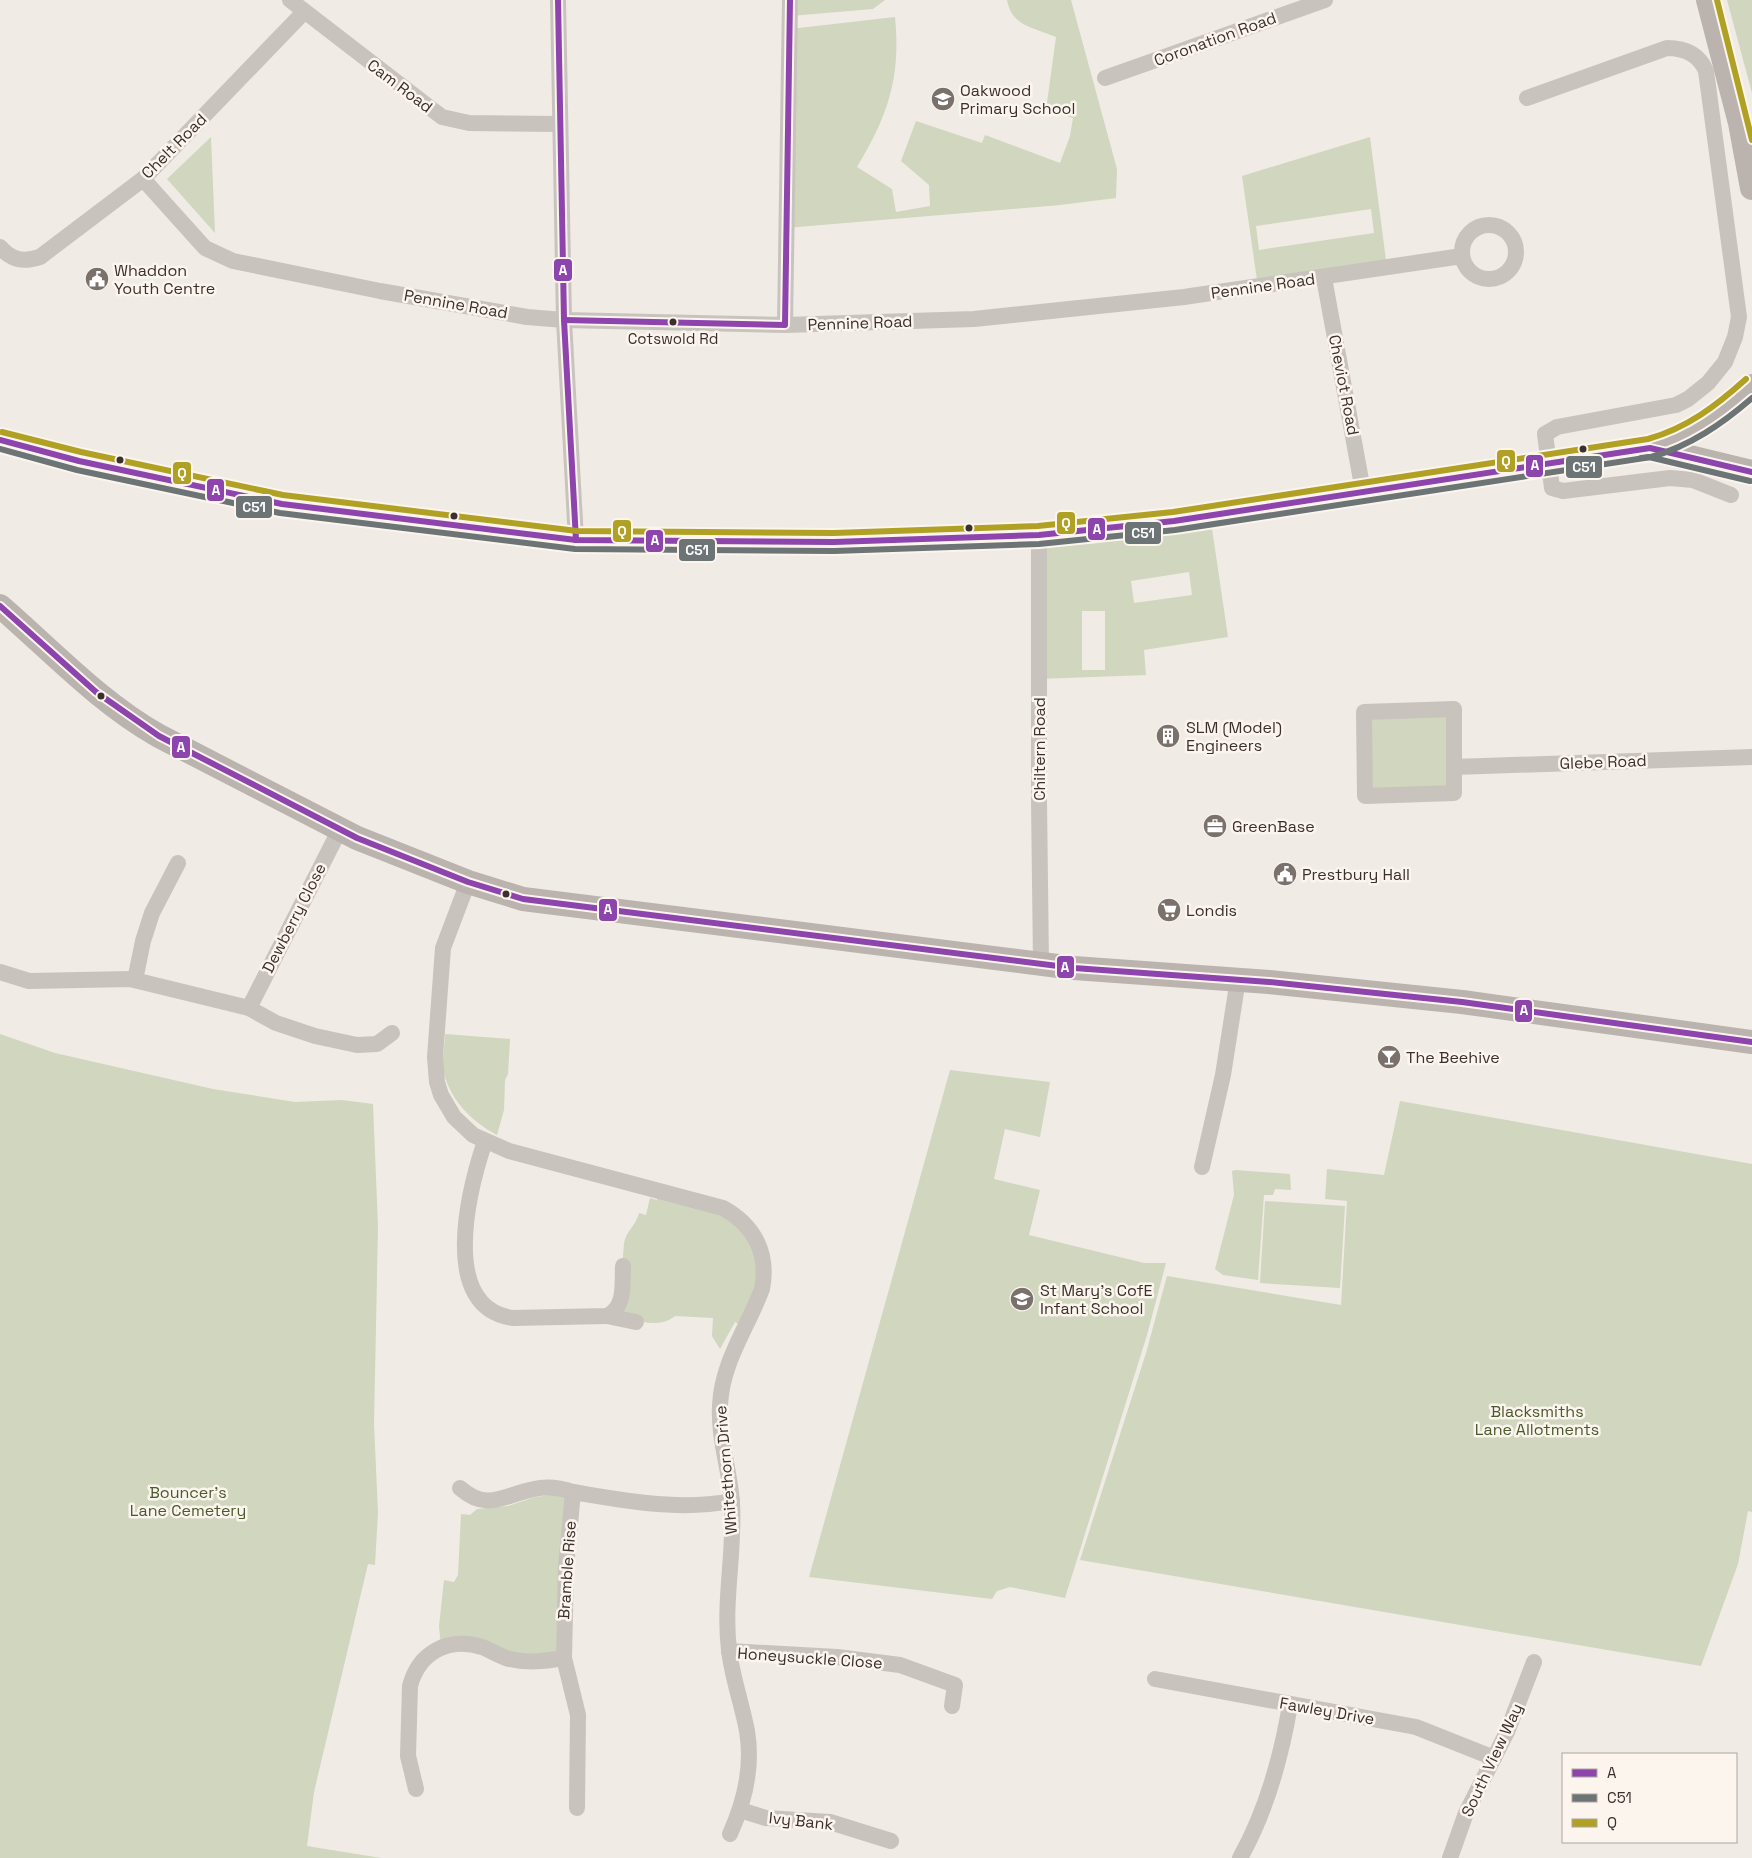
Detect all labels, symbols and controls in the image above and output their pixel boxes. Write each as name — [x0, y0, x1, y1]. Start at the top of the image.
street label: Coronation Road — [1151, 7, 1279, 71]
street label: Cam Road — [363, 55, 437, 117]
place label: Oakwood Primary School — [960, 80, 1075, 119]
school or university icon: Oakwood Primary School — [930, 86, 956, 112]
street label: Chelt Road — [137, 109, 211, 183]
line badge: A — [553, 258, 573, 282]
place label: Whaddon Youth Centre — [114, 260, 215, 299]
text: A — [559, 261, 568, 279]
public building icon: Whaddon Youth Centre — [84, 266, 110, 292]
street label: Pennine Road — [1210, 268, 1316, 304]
street label: Pennine Road — [402, 285, 510, 323]
street label: Pennine Road — [807, 311, 913, 335]
marker: Cotswold Rd — [668, 317, 678, 327]
place label: Cotswold Rd — [628, 329, 718, 348]
street label: Cheviot Road — [1324, 333, 1364, 437]
unlabelled marker — [1578, 444, 1588, 454]
line badge: Q — [1496, 449, 1516, 473]
text: Q — [1501, 452, 1511, 470]
line badge: A — [1525, 454, 1544, 478]
unlabelled marker — [115, 455, 125, 465]
line badge: C51 — [1565, 455, 1603, 479]
text: A — [1531, 456, 1540, 474]
text: C51 — [1572, 458, 1596, 476]
line badge: Q — [172, 461, 192, 485]
text: Q — [177, 464, 187, 482]
line badge: A — [206, 478, 225, 502]
text: A — [212, 481, 221, 499]
line badge: C51 — [235, 495, 273, 519]
text: C51 — [242, 498, 266, 516]
unlabelled marker — [449, 511, 459, 521]
line badge: Q — [1056, 511, 1076, 535]
text: Q — [1061, 514, 1071, 532]
line badge: A — [1087, 517, 1106, 541]
line badge: Q — [612, 519, 632, 543]
text: A — [1093, 520, 1102, 538]
line badge: C51 — [1124, 521, 1162, 545]
text: Q — [617, 522, 627, 540]
unlabelled marker — [964, 523, 974, 533]
text: C51 — [1131, 524, 1155, 542]
line badge: A — [645, 529, 664, 553]
text: A — [651, 531, 660, 549]
line badge: C51 — [678, 538, 716, 562]
text: C51 — [685, 541, 709, 559]
unlabelled marker — [96, 691, 106, 701]
street label: Chiltern Road — [1029, 697, 1050, 801]
place label: SLM (Model) Engineers — [1186, 717, 1282, 756]
building icon: SLM (Model) Engineers — [1155, 723, 1181, 749]
line badge: A — [171, 735, 191, 759]
text: A — [177, 738, 186, 756]
street label: Glebe Road — [1559, 750, 1647, 774]
office icon: GreenBase — [1202, 813, 1228, 839]
place label: GreenBase — [1232, 816, 1315, 837]
street label: Dewberry Close — [257, 860, 331, 976]
public building icon: Prestbury Hall — [1272, 861, 1298, 887]
place label: Prestbury Hall — [1302, 864, 1410, 885]
unlabelled marker — [501, 889, 511, 899]
supermarket icon: Londis — [1156, 897, 1182, 923]
line badge: A — [598, 898, 618, 922]
text: A — [604, 900, 613, 918]
place label: Londis — [1186, 900, 1237, 921]
line badge: A — [1056, 955, 1075, 979]
text: A — [1061, 958, 1070, 976]
line badge: A — [1514, 999, 1533, 1023]
text: A — [1520, 1001, 1529, 1019]
bar icon: The Beehive — [1376, 1044, 1402, 1070]
place label: The Beehive — [1406, 1047, 1500, 1068]
place label: St Mary's CofE Infant School — [1040, 1280, 1153, 1319]
school or university icon: St Mary's CofE Infant School — [1009, 1286, 1035, 1312]
park label: Blacksmiths Lane Allotments — [1475, 1401, 1599, 1440]
street label: Whitethorn Drive — [710, 1405, 742, 1535]
park label: Bouncer's Lane Cemetery — [130, 1482, 246, 1521]
street label: Bramble Rise — [553, 1520, 581, 1620]
street label: Honeysuckle Close — [737, 1642, 883, 1674]
street label: Fawley Drive — [1278, 1692, 1376, 1730]
street label: South View Way — [1456, 1700, 1528, 1820]
legend — [1562, 1753, 1737, 1843]
text: A — [1607, 1763, 1617, 1782]
text: C51 — [1607, 1788, 1632, 1807]
street label: Ivy Bank — [768, 1807, 835, 1835]
text: Q — [1607, 1813, 1617, 1832]

